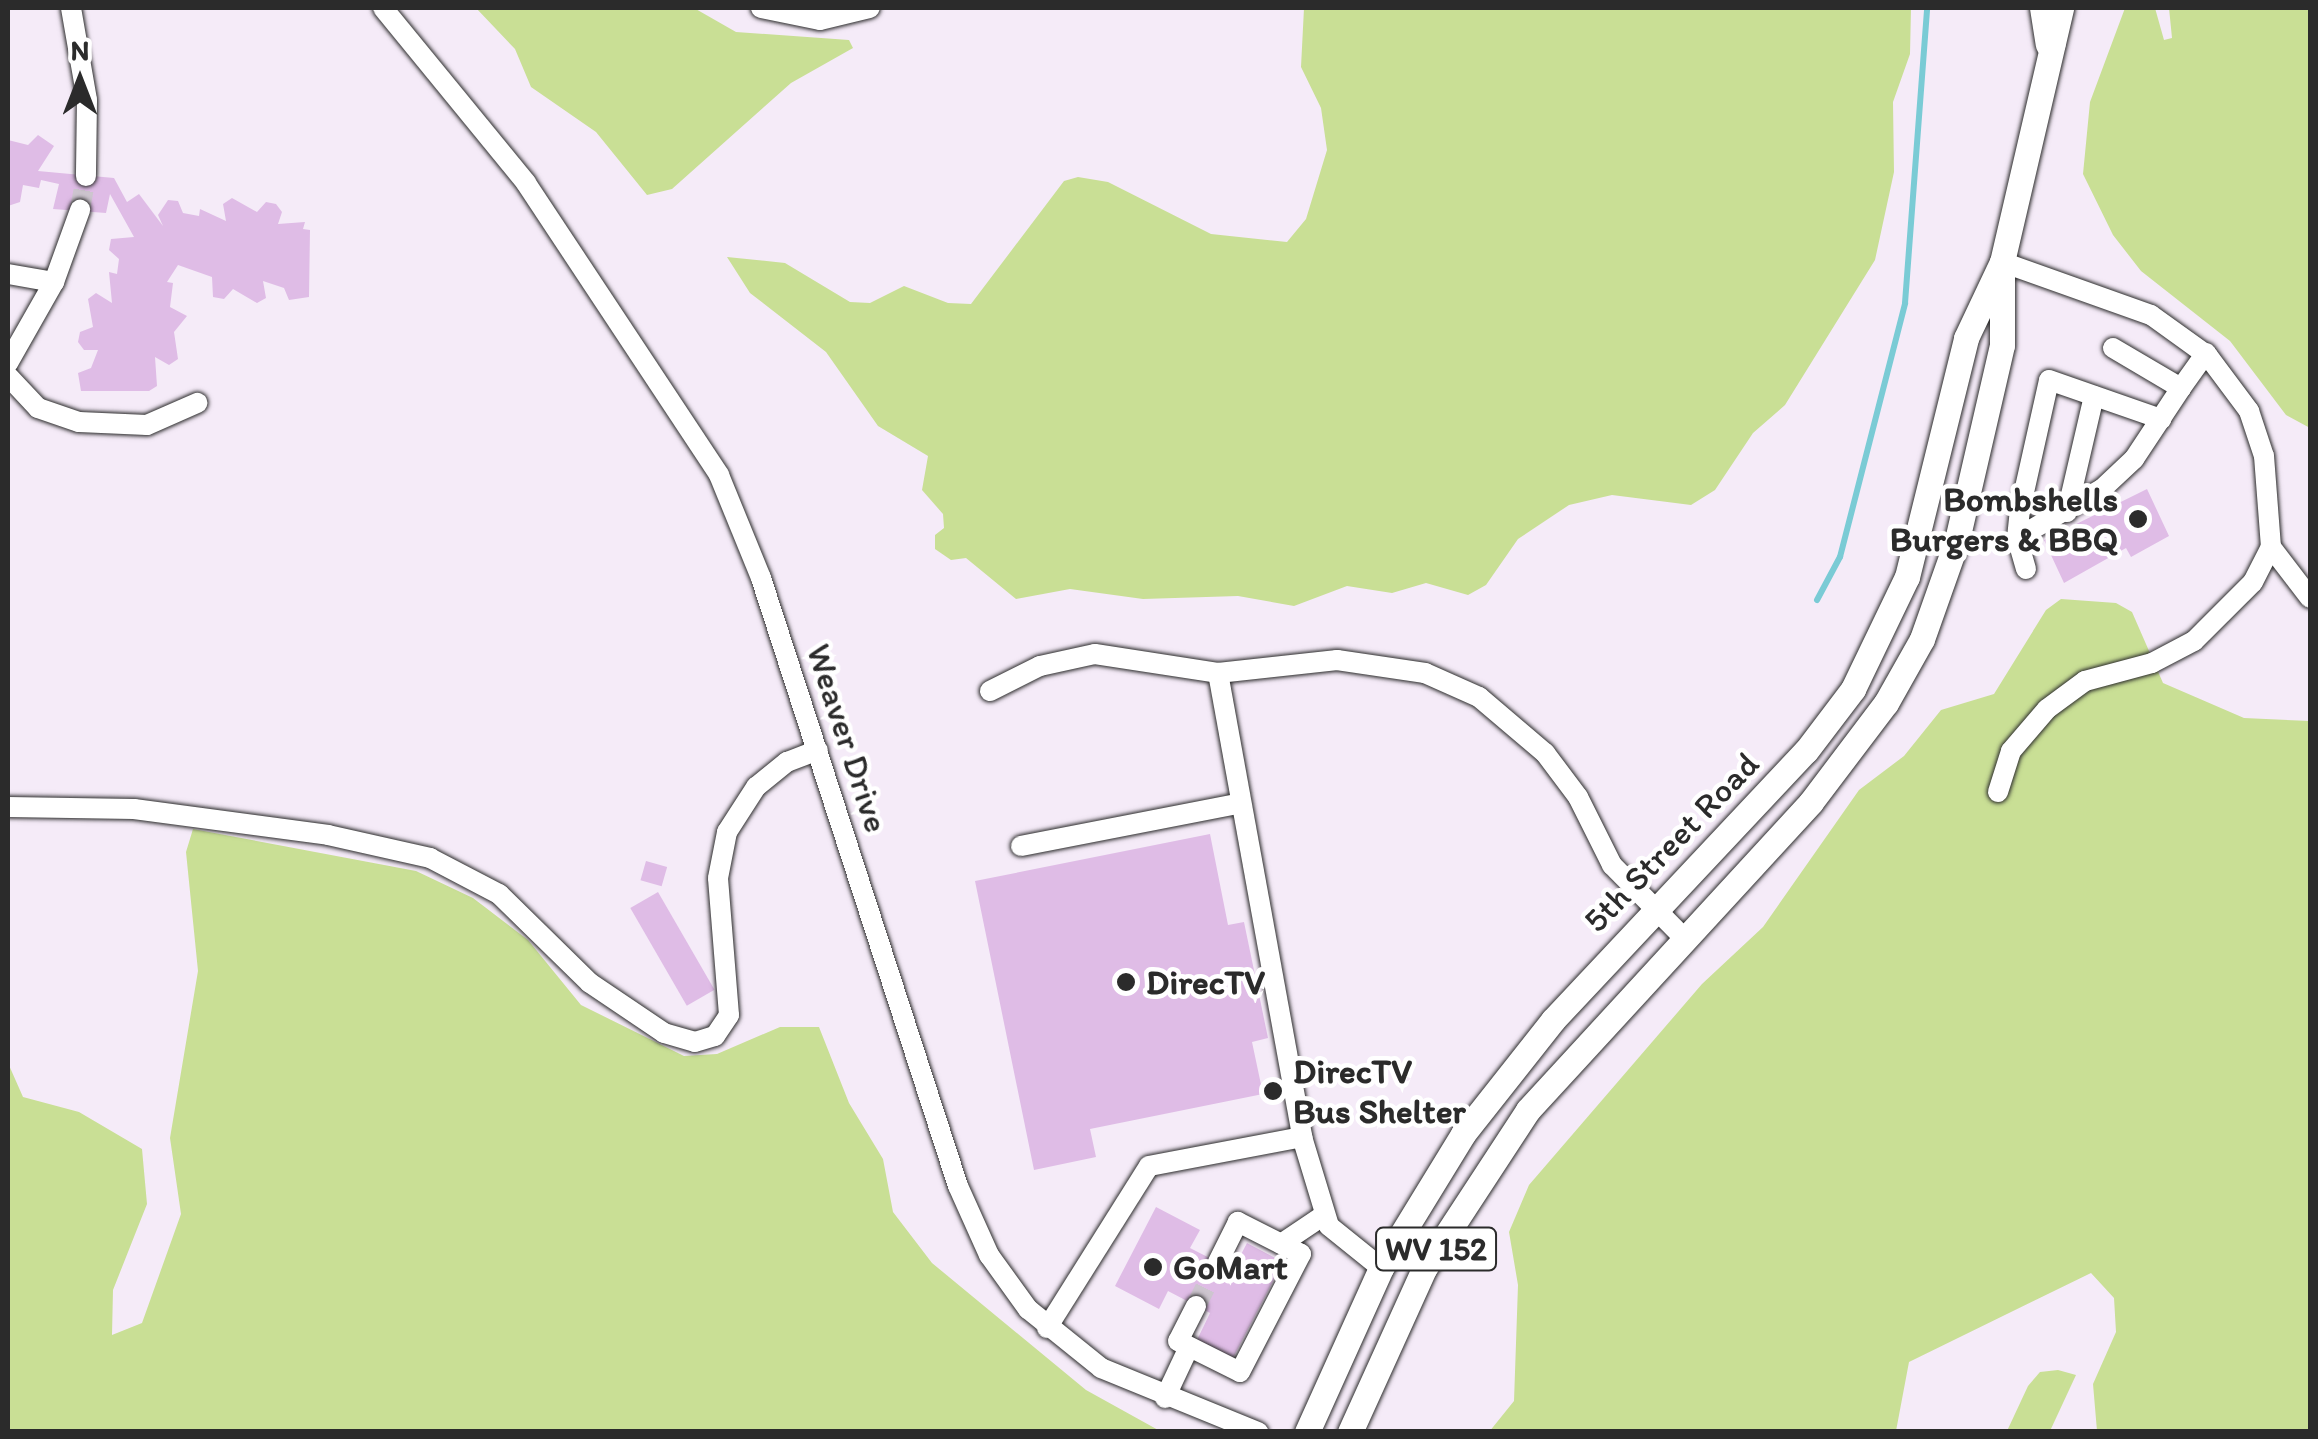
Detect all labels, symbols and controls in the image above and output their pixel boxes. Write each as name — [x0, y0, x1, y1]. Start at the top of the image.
north arrow — [30, 30, 130, 130]
text: N — [71, 33, 89, 67]
place label: Bombshells Burgers & BBQ — [1890, 478, 2118, 560]
marker: Bombshells Burgers & BBQ — [2127, 508, 2149, 530]
street label: Weaver Drive — [798, 638, 898, 838]
street label: 5th Street Road — [1575, 744, 1767, 940]
place label: DirecTV — [1146, 961, 1265, 1003]
marker: DirecTV — [1115, 971, 1137, 993]
place label: DirecTV Bus Shelter — [1293, 1050, 1467, 1132]
marker: DirecTV Bus Shelter — [1262, 1080, 1284, 1102]
road number: WV 152 — [1374, 1222, 1498, 1276]
place label: GoMart — [1173, 1246, 1288, 1288]
marker: GoMart — [1142, 1256, 1164, 1278]

